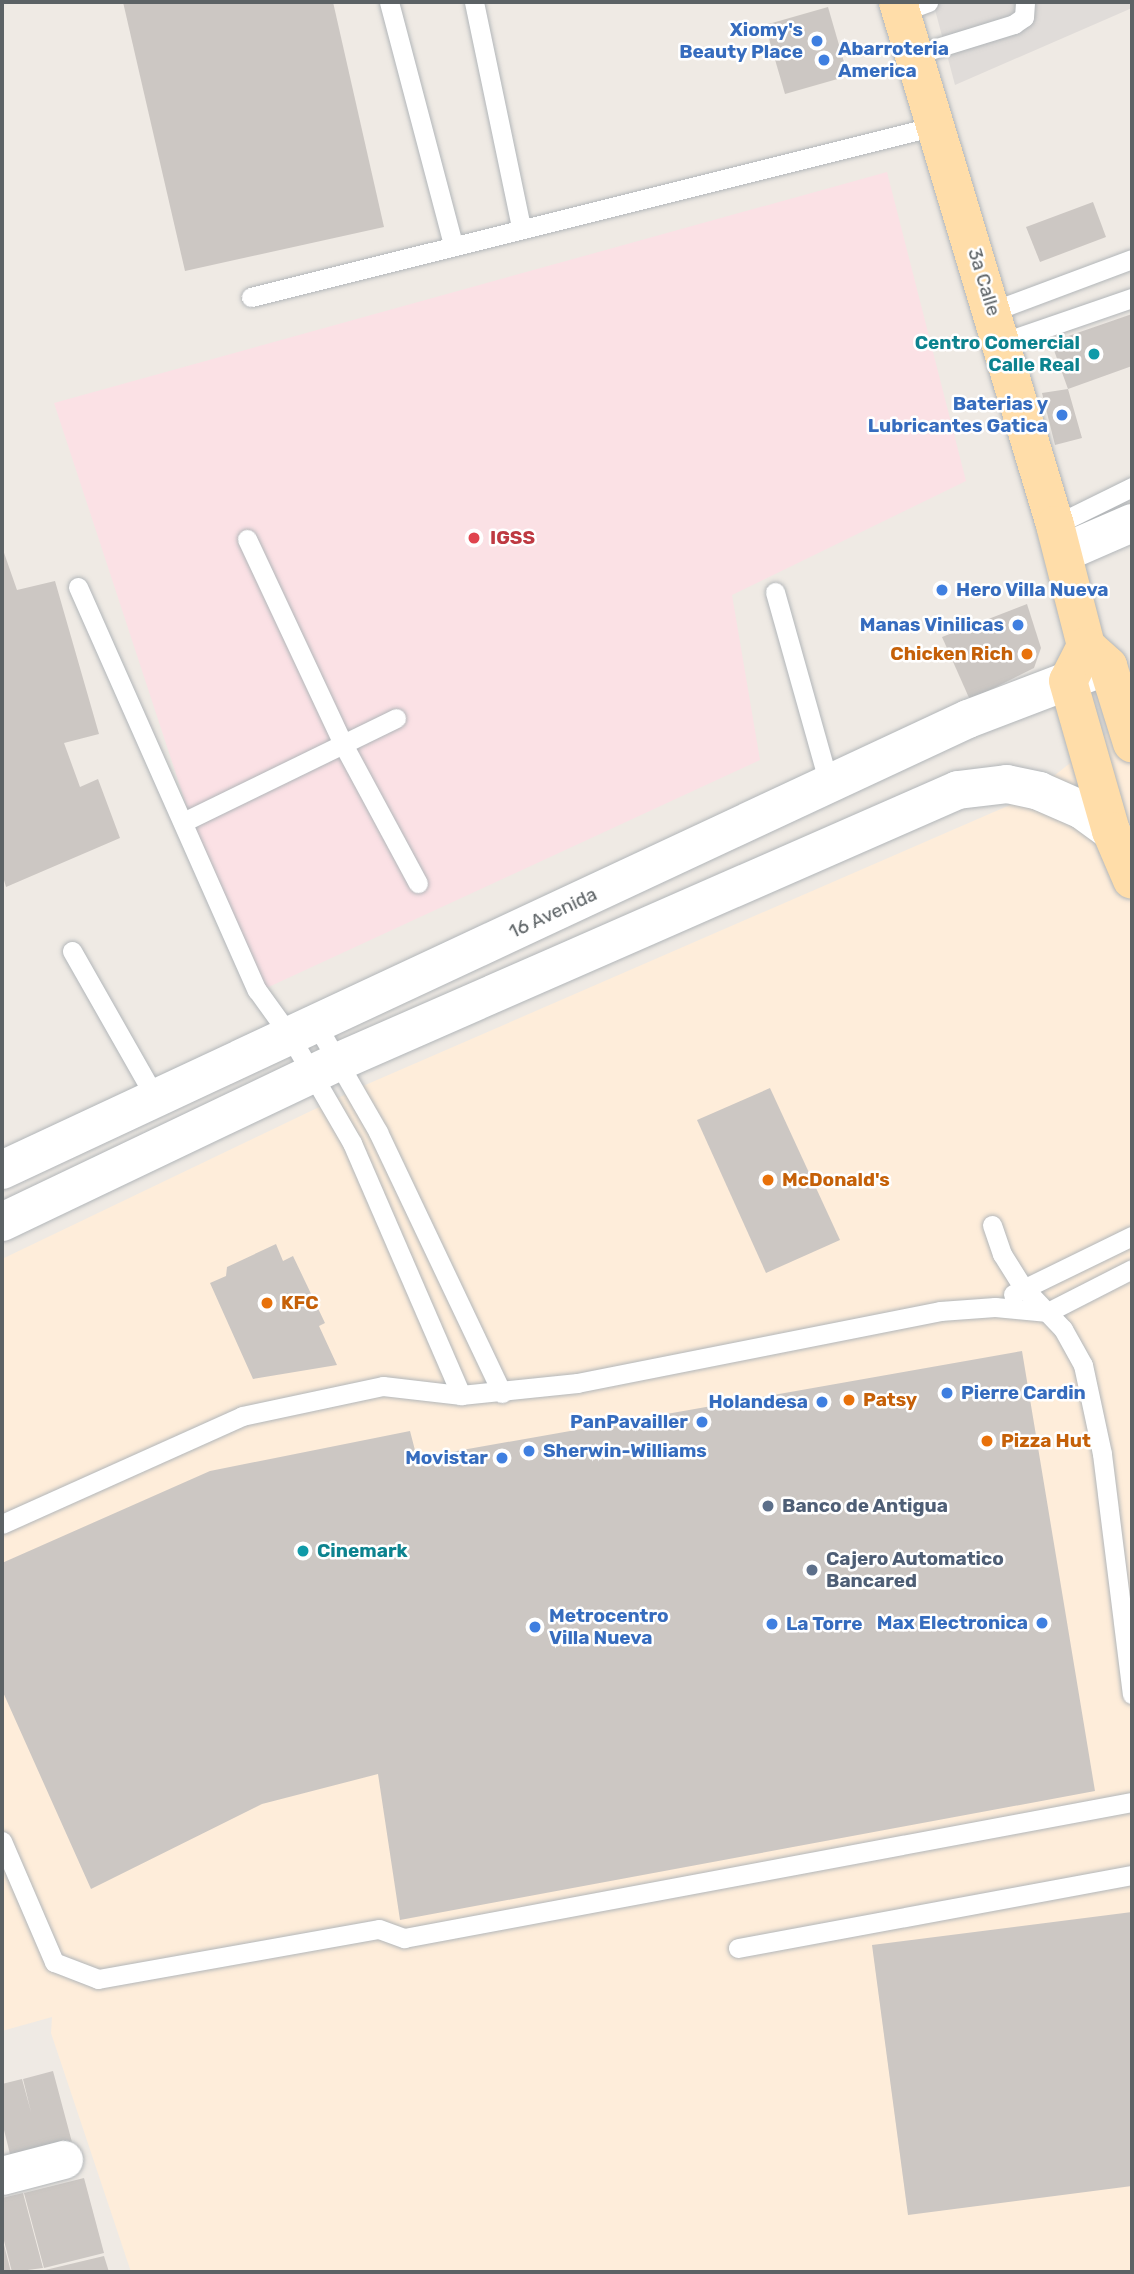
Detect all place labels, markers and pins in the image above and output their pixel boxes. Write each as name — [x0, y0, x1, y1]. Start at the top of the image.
place label: Xiomy's Beauty Place — [679, 19, 803, 63]
marker: Xiomy's Beauty Place — [809, 33, 825, 49]
place label: Abarroteria America — [838, 38, 949, 82]
marker: Abarroteria America — [816, 52, 832, 68]
place label: Centro Comercial Calle Real — [915, 332, 1080, 376]
marker: Centro Comercial Calle Real — [1086, 346, 1102, 362]
place label: Baterias y Lubricantes Gatica — [868, 393, 1048, 437]
marker: Baterias y Lubricantes Gatica — [1054, 407, 1070, 423]
place label: IGSS — [490, 527, 535, 549]
marker: IGSS — [464, 528, 484, 548]
place label: Hero Villa Nueva — [956, 579, 1109, 601]
marker: Hero Villa Nueva — [934, 582, 950, 598]
place label: Manas Vinilicas — [859, 614, 1004, 636]
marker: Manas Vinilicas — [1010, 617, 1026, 633]
place label: Chicken Rich — [890, 643, 1013, 665]
marker: Chicken Rich — [1019, 646, 1035, 662]
place label: McDonald's — [782, 1169, 890, 1191]
marker: McDonald's — [760, 1172, 776, 1188]
place label: KFC — [281, 1292, 319, 1314]
marker: KFC — [259, 1295, 275, 1311]
place label: Pierre Cardin — [961, 1382, 1086, 1404]
marker: Pierre Cardin — [939, 1385, 955, 1401]
place label: Patsy — [863, 1389, 917, 1411]
place label: Holandesa — [708, 1391, 808, 1413]
marker: Patsy — [841, 1392, 857, 1408]
marker: Holandesa — [814, 1394, 830, 1410]
place label: PanPavailler — [570, 1411, 688, 1433]
marker: PanPavailler — [694, 1414, 710, 1430]
place label: Pizza Hut — [1001, 1430, 1091, 1452]
marker: Pizza Hut — [979, 1433, 995, 1449]
place label: Sherwin-Williams — [543, 1440, 707, 1462]
marker: Sherwin-Williams — [521, 1443, 537, 1459]
place label: Movistar — [405, 1447, 488, 1469]
marker: Movistar — [494, 1450, 510, 1466]
place label: Banco de Antigua — [782, 1495, 948, 1517]
marker: Banco de Antigua — [760, 1498, 776, 1514]
place label: Cinemark — [317, 1540, 408, 1562]
marker: Cinemark — [295, 1543, 311, 1559]
place label: Cajero Automatico Bancared — [826, 1548, 1004, 1592]
marker: Cajero Automatico Bancared — [804, 1562, 820, 1578]
place label: Metrocentro Villa Nueva — [549, 1605, 669, 1649]
place label: Max Electronica — [877, 1612, 1028, 1634]
place label: La Torre — [786, 1613, 863, 1635]
marker: Max Electronica — [1034, 1615, 1050, 1631]
marker: La Torre — [764, 1616, 780, 1632]
marker: Metrocentro Villa Nueva — [527, 1619, 543, 1635]

